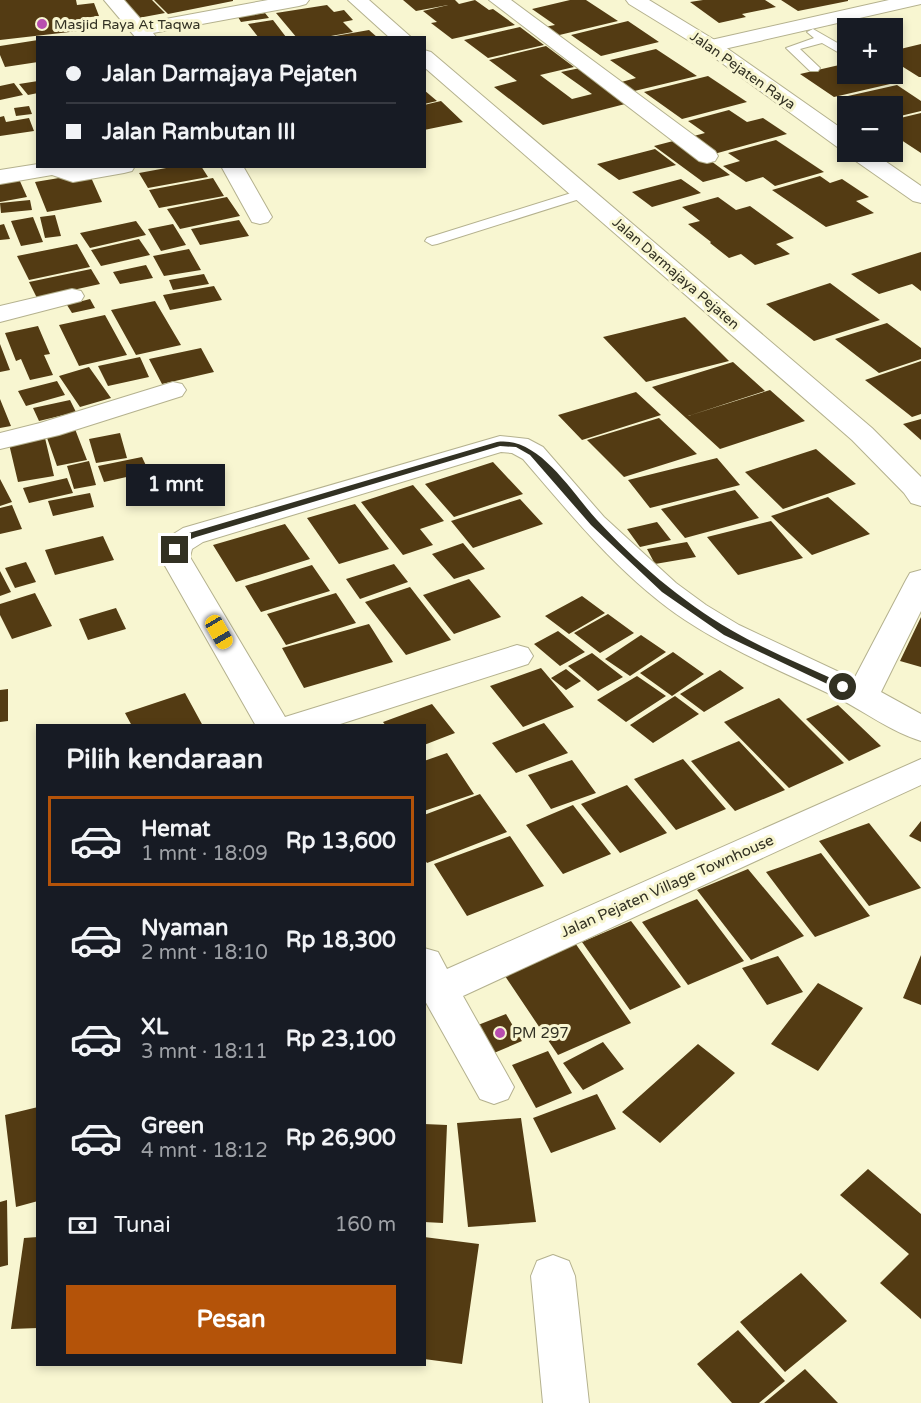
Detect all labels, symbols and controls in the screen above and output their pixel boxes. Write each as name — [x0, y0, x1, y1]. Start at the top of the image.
place label: Masjid Raya At Taqwa — [54, 16, 200, 33]
marker: Masjid Raya At Taqwa — [35, 17, 49, 31]
map controls — [837, 18, 903, 162]
button: + — [837, 18, 903, 84]
street label: Jalan Pejaten Raya — [687, 28, 799, 113]
text: Jalan Darmajaya Pejaten — [102, 61, 357, 87]
button: − — [837, 96, 903, 162]
text: Jalan Rambutan III — [102, 119, 296, 145]
street label: Jalan Darmajaya Pejaten — [609, 214, 743, 333]
callout: 1 mnt — [126, 463, 225, 505]
text: 1 mnt — [148, 473, 203, 497]
route end — [161, 536, 188, 563]
car — [202, 612, 236, 652]
route start — [829, 673, 856, 700]
text: Pilih kendaraan — [66, 743, 263, 776]
icon: car — [69, 814, 123, 868]
text: Hemat — [141, 816, 210, 842]
text: Rp 13,600 — [286, 828, 396, 854]
street label: Jalan Pejaten Village Townhouse — [558, 831, 776, 941]
text: 1 mnt · 18:09 — [141, 842, 268, 866]
icon: car — [69, 913, 123, 967]
text: Nyaman — [141, 915, 228, 941]
text: Rp 18,300 — [286, 927, 396, 953]
text: 2 mnt · 18:10 — [141, 941, 268, 965]
icon: car — [69, 1012, 123, 1066]
text: XL — [141, 1014, 168, 1040]
place label: PM 297 — [512, 1024, 569, 1042]
text: Rp 23,100 — [286, 1026, 396, 1052]
marker: PM 297 — [493, 1026, 507, 1040]
text: 3 mnt · 18:11 — [141, 1040, 268, 1064]
icon: car — [69, 1111, 123, 1165]
text: Green — [141, 1113, 204, 1139]
text: Rp 26,900 — [286, 1125, 396, 1151]
text: 4 mnt · 18:12 — [141, 1139, 268, 1163]
icon: cash — [66, 1209, 99, 1242]
text: Tunai — [114, 1212, 171, 1238]
text: 160 m — [335, 1213, 396, 1237]
button: Pesan — [66, 1285, 396, 1354]

